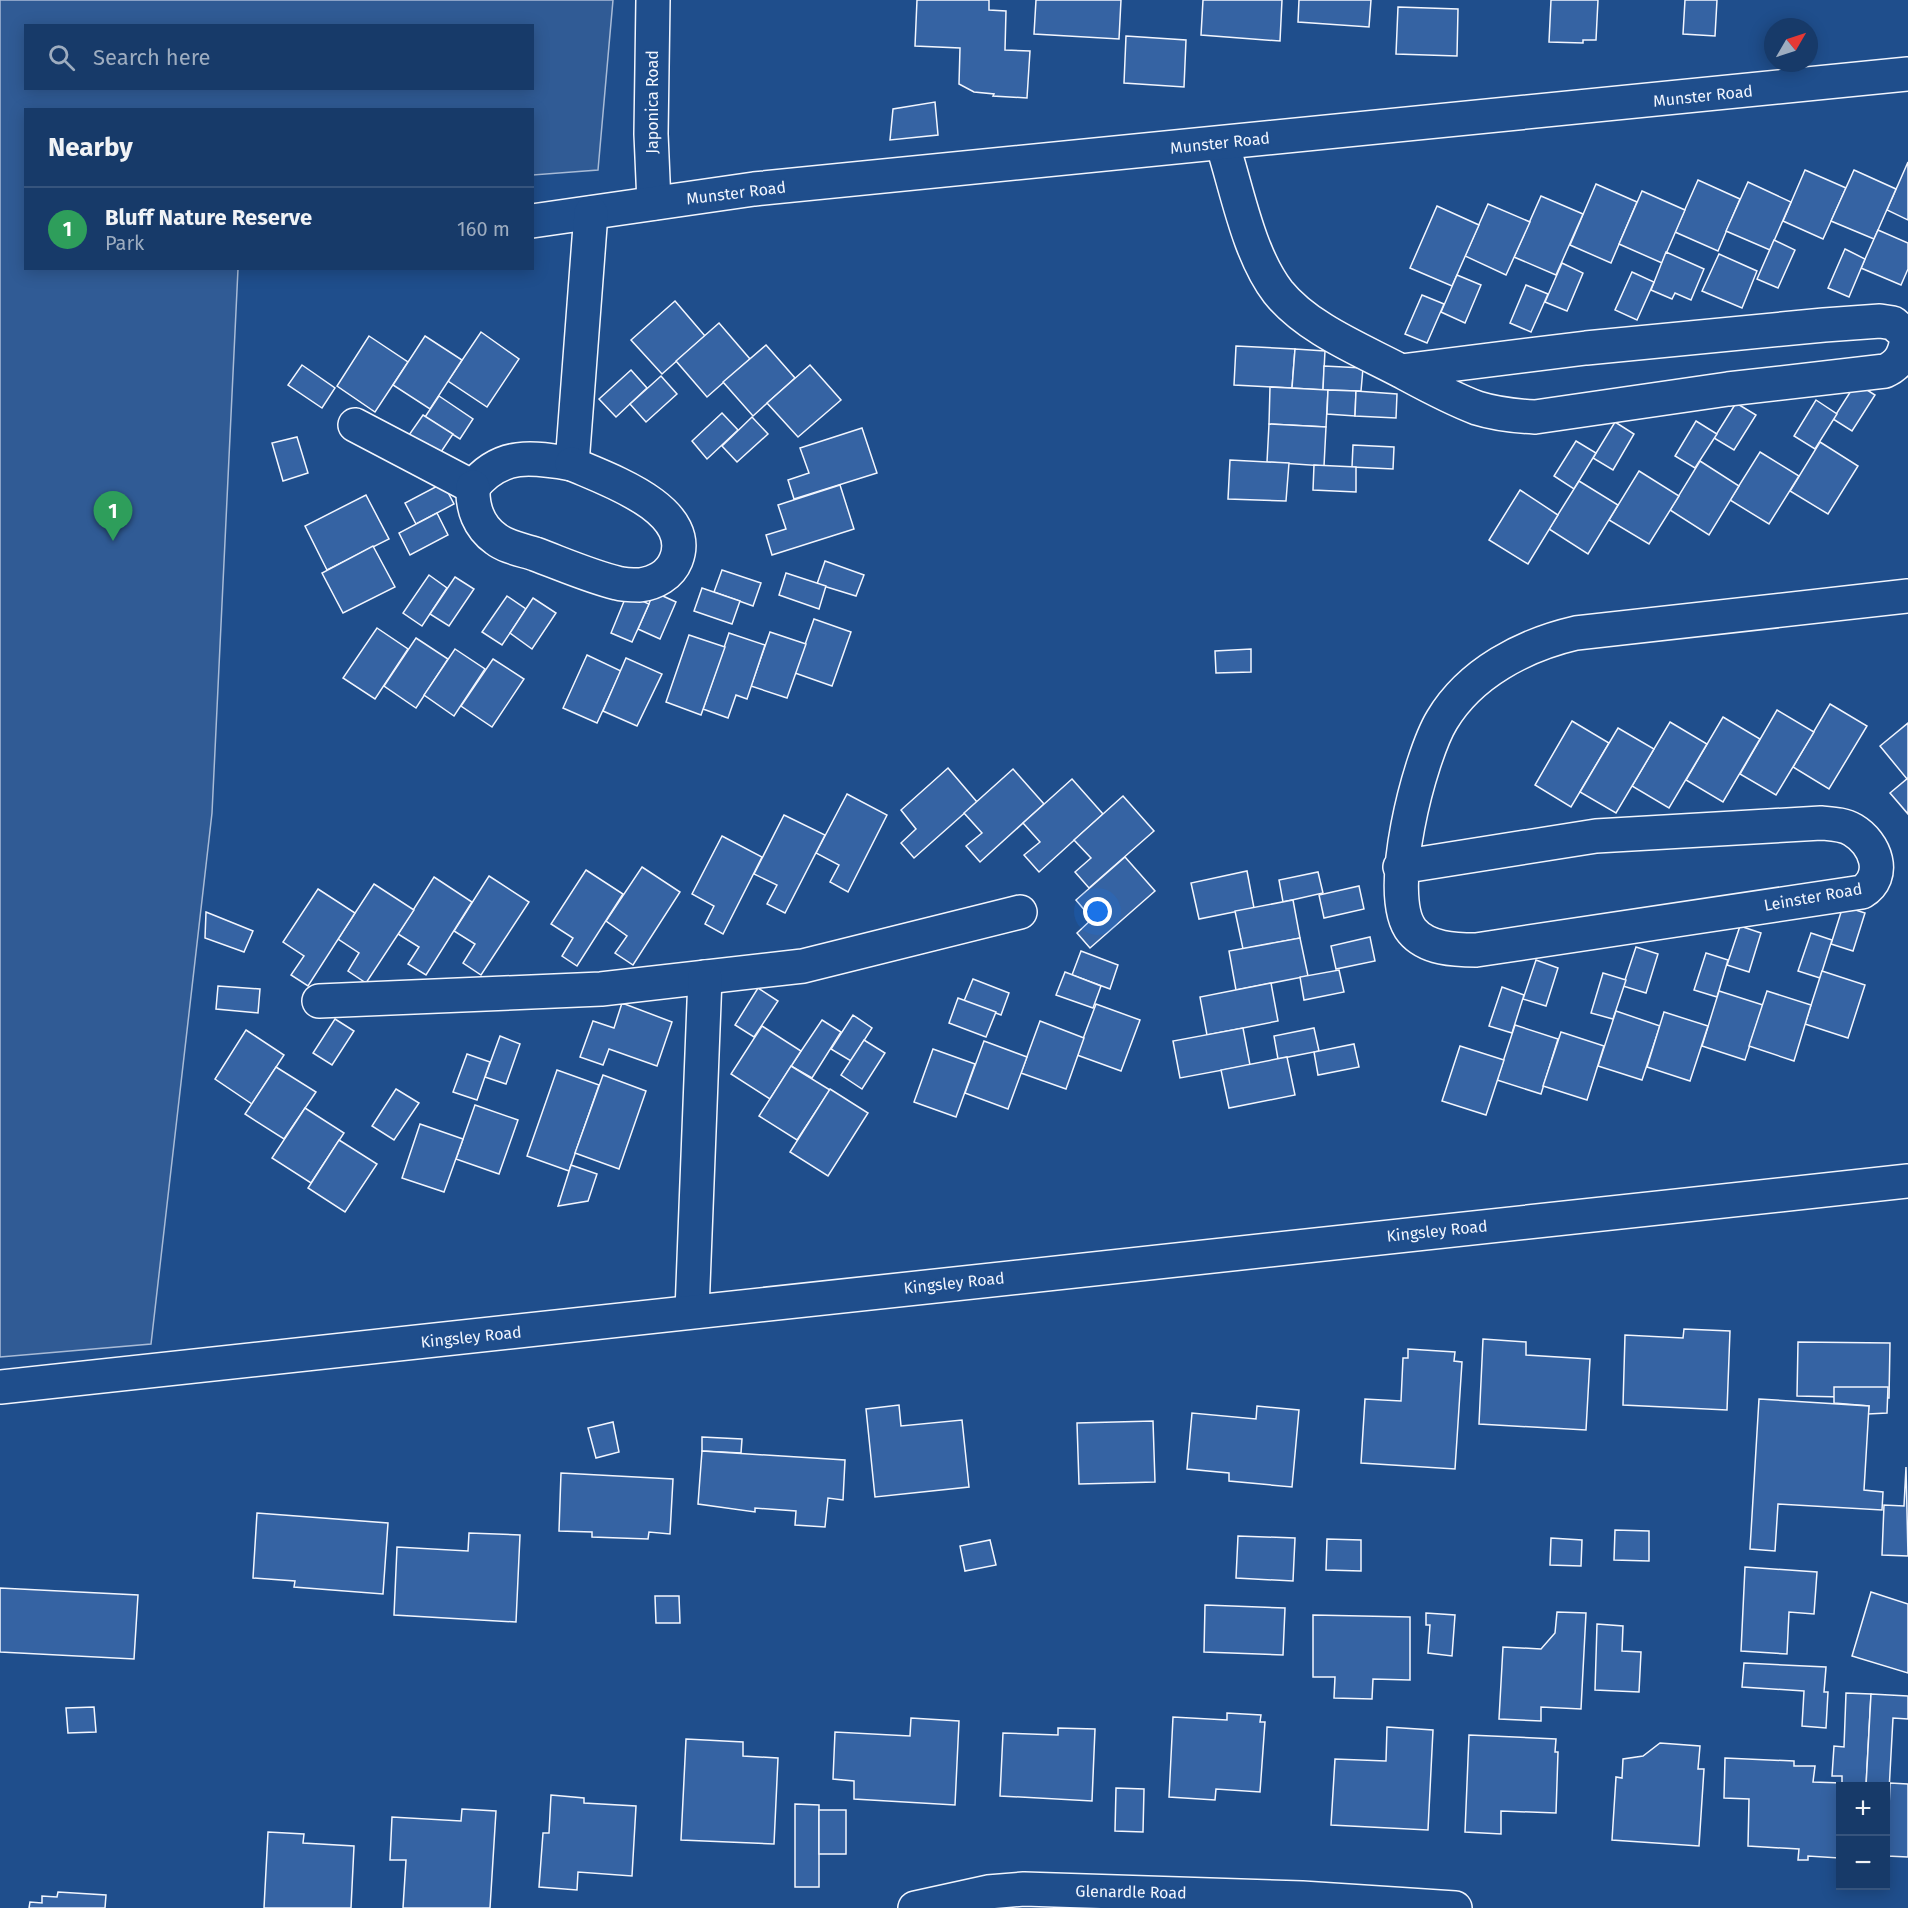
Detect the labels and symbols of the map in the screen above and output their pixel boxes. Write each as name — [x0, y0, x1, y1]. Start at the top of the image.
north arrow — [1764, 18, 1818, 72]
street label: Japonica Road — [643, 50, 662, 154]
street label: Munster Road — [1652, 81, 1754, 111]
street label: Munster Road — [1169, 128, 1271, 158]
street label: Munster Road — [685, 177, 787, 209]
pin: 1 — [94, 492, 132, 541]
street label: Leinster Road — [1762, 879, 1864, 915]
your location — [1083, 897, 1112, 926]
street label: Kingsley Road — [1386, 1216, 1488, 1246]
street label: Kingsley Road — [903, 1268, 1005, 1298]
street label: Kingsley Road — [420, 1322, 522, 1352]
street label: Glenardle Road — [1075, 1882, 1187, 1902]

